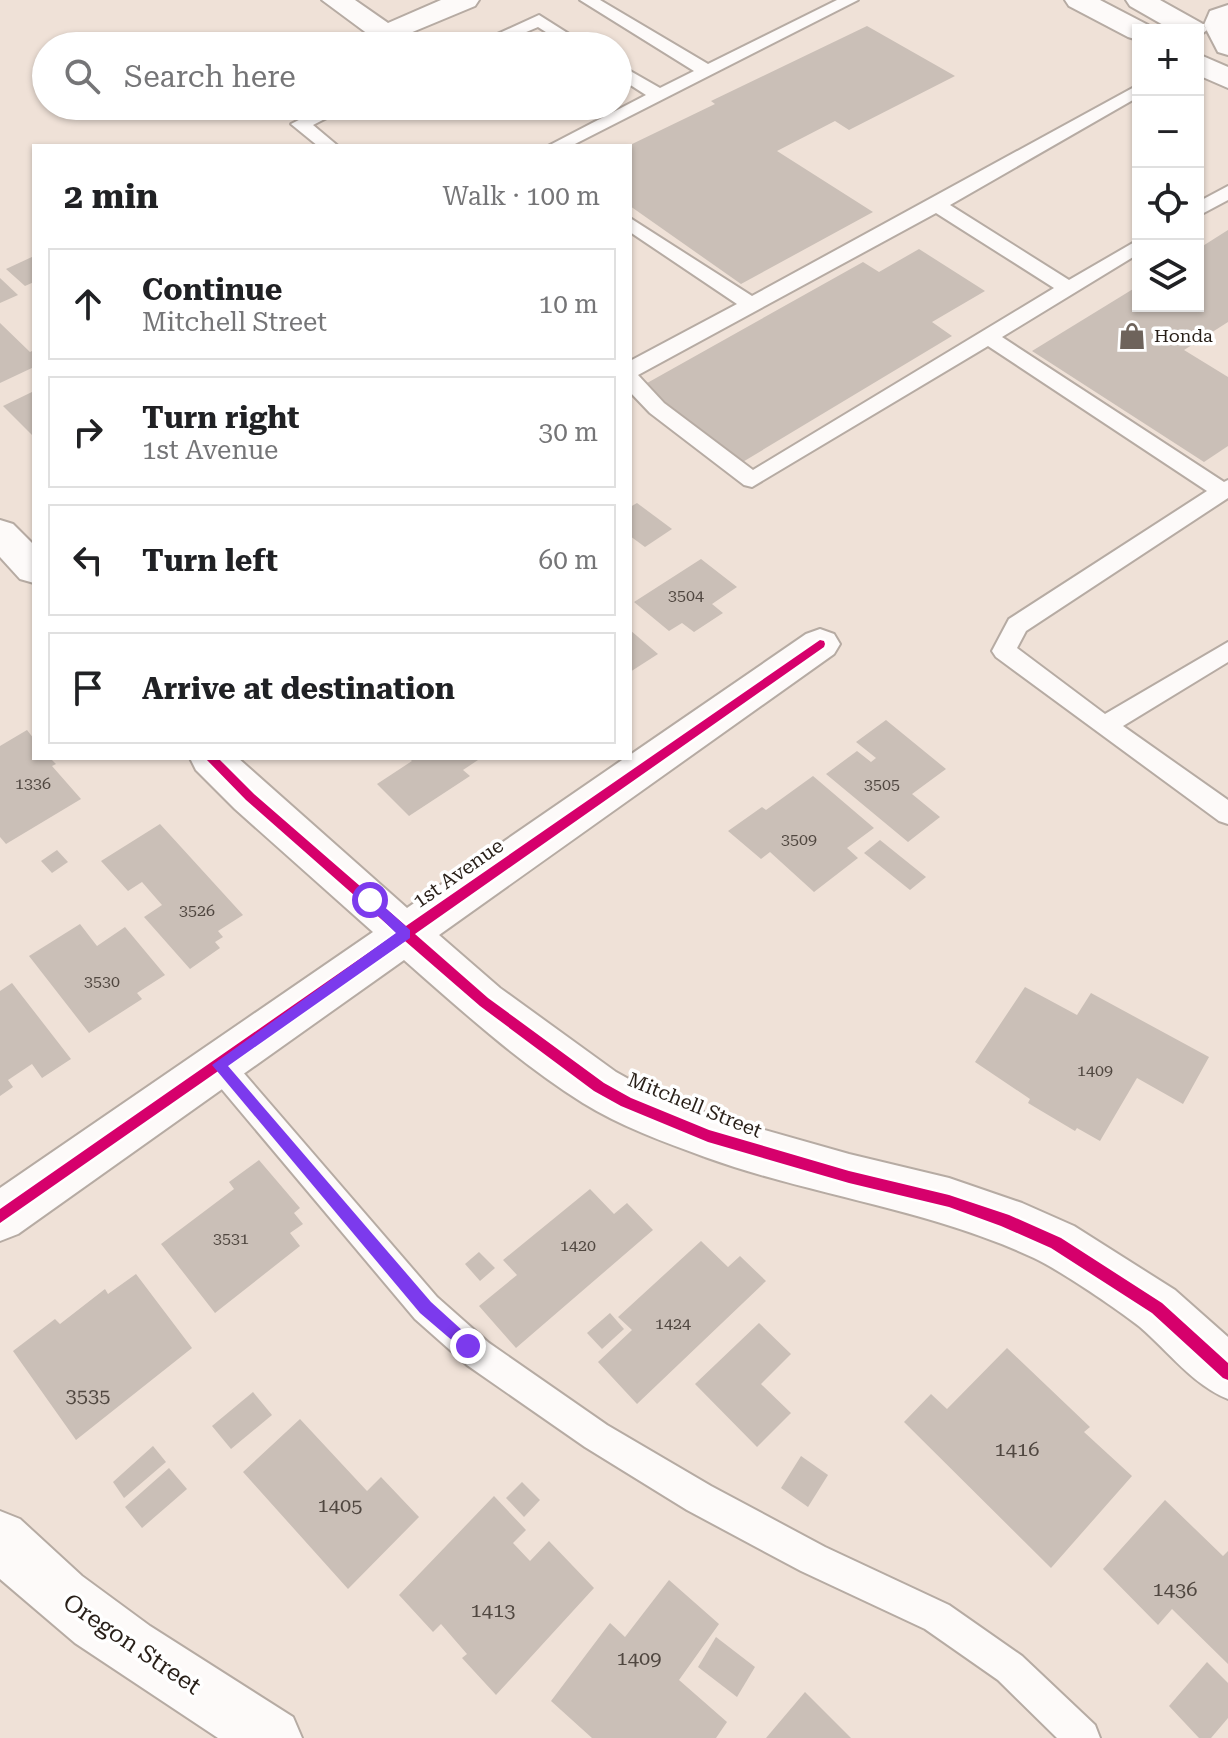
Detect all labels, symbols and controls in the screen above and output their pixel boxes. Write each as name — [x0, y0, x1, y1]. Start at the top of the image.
map controls — [1132, 24, 1204, 312]
button: + — [1132, 24, 1204, 96]
search box — [32, 32, 632, 120]
icon: search — [60, 54, 104, 98]
text: Search here — [124, 59, 296, 94]
button: − — [1132, 96, 1204, 168]
button: locate — [1132, 168, 1204, 240]
text: 2 min — [64, 176, 159, 216]
text: Walk · 100 m — [442, 181, 600, 211]
button: layers — [1132, 240, 1204, 312]
text: Continue — [142, 272, 282, 307]
icon: ahead — [66, 282, 110, 326]
text: 10 m — [539, 289, 598, 319]
text: Mitchell Street — [142, 307, 327, 337]
shop icon: Honda — [1117, 321, 1147, 351]
place label: Honda — [1154, 325, 1213, 346]
text: Turn right — [142, 400, 299, 435]
icon: right — [66, 410, 110, 454]
text: 30 m — [539, 417, 598, 447]
text: 1st Avenue — [142, 435, 278, 465]
icon: left — [66, 538, 110, 582]
text: Turn left — [142, 543, 278, 578]
text: 60 m — [539, 545, 598, 575]
house number: 3504 — [668, 586, 704, 605]
icon: arrive — [66, 666, 110, 710]
text: Arrive at destination — [142, 671, 455, 706]
house number: 1336 — [15, 774, 51, 793]
house number: 3505 — [864, 775, 900, 794]
house number: 3509 — [781, 830, 817, 849]
street label: 1st Avenue — [408, 833, 508, 913]
route start — [352, 882, 388, 918]
house number: 3526 — [179, 901, 215, 920]
house number: 3530 — [84, 972, 120, 991]
house number: 1409 — [1077, 1061, 1113, 1080]
street label: Mitchell Street — [625, 1067, 766, 1143]
house number: 3531 — [213, 1229, 249, 1248]
house number: 1420 — [560, 1236, 596, 1255]
house number: 1424 — [655, 1314, 691, 1333]
route end — [450, 1328, 486, 1364]
house number: 3535 — [66, 1383, 110, 1407]
house number: 1416 — [995, 1437, 1039, 1461]
house number: 1405 — [318, 1493, 362, 1517]
house number: 1436 — [1153, 1577, 1197, 1601]
street label: Oregon Street — [58, 1588, 206, 1700]
house number: 1413 — [471, 1598, 515, 1622]
house number: 1409 — [617, 1646, 661, 1670]

